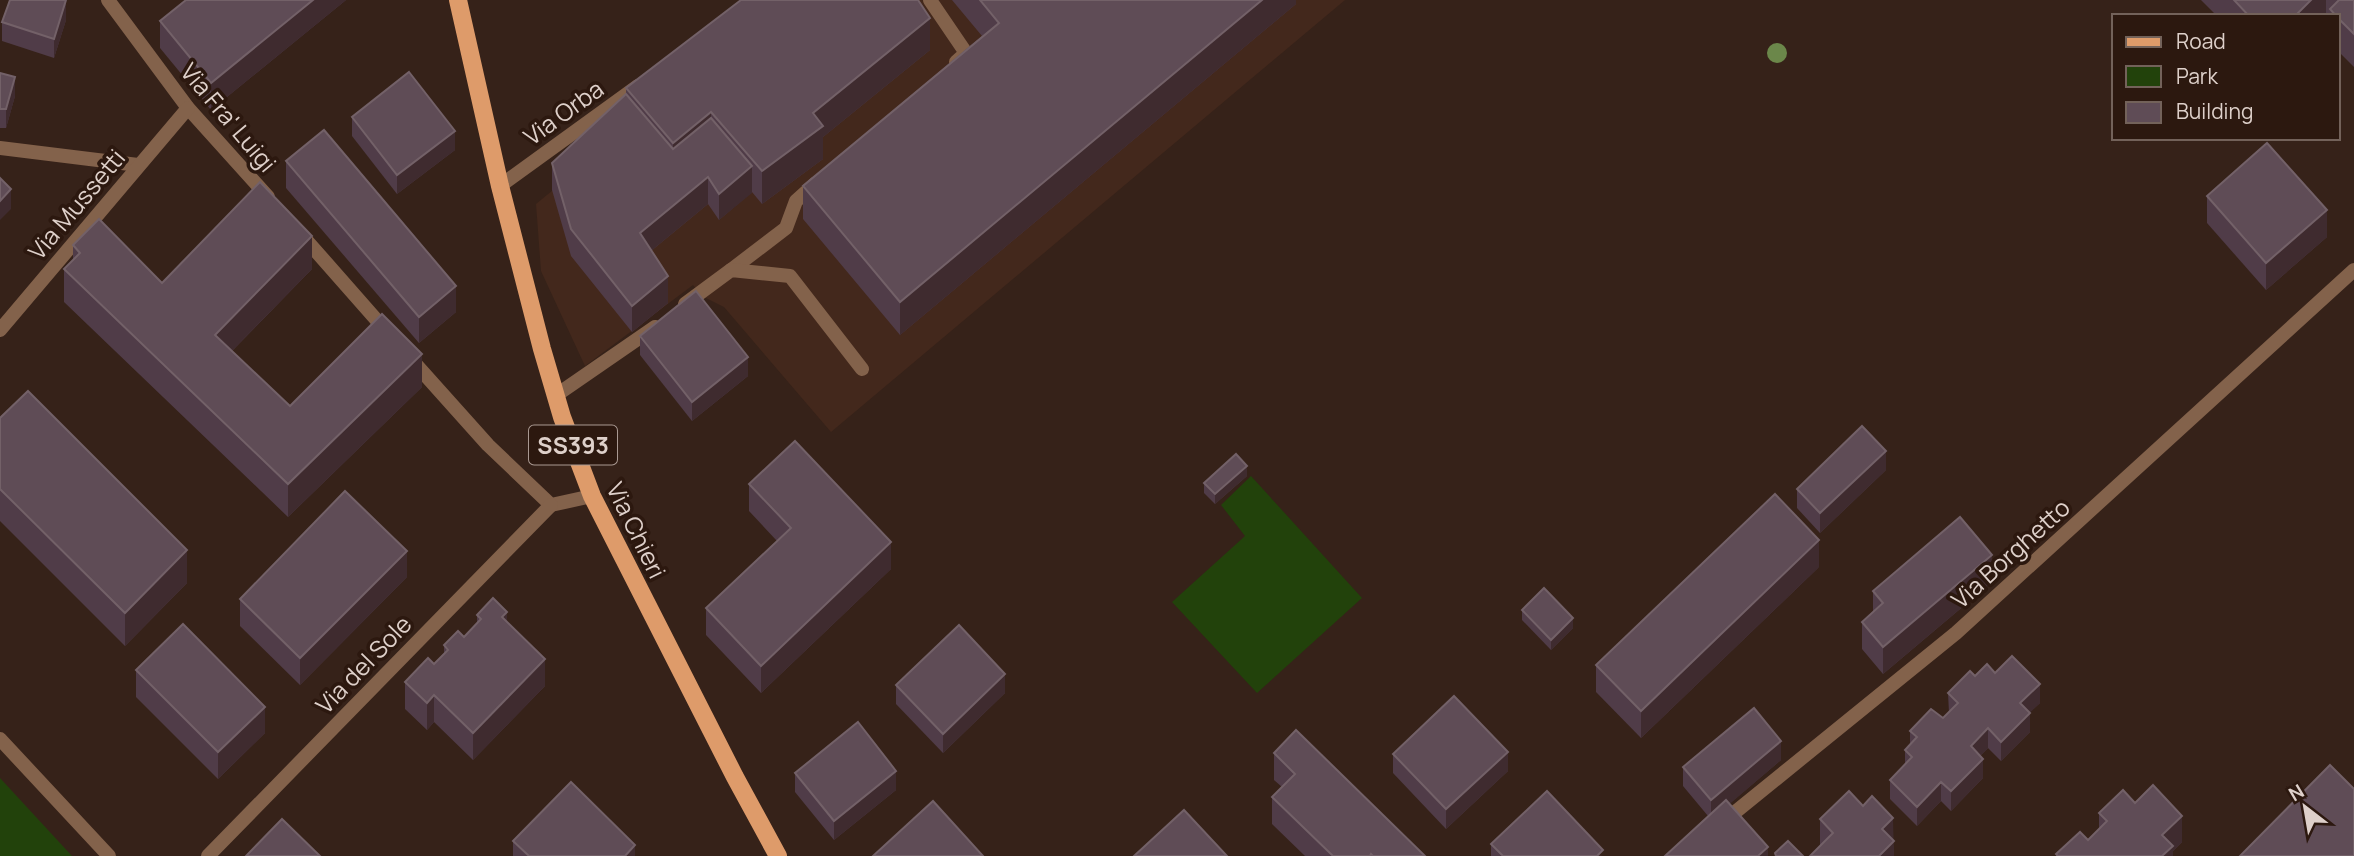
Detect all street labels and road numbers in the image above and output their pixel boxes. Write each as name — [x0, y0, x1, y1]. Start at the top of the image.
street label: Via Fra' Luigi — [174, 56, 284, 178]
street label: Via Orba — [516, 72, 610, 152]
street label: Via Mussetti — [20, 142, 132, 266]
road number: SS393 — [529, 426, 617, 464]
street label: Via Chieri — [600, 476, 674, 584]
street label: Via Borghetto — [1943, 491, 2077, 615]
street label: Via del Sole — [308, 608, 418, 720]

